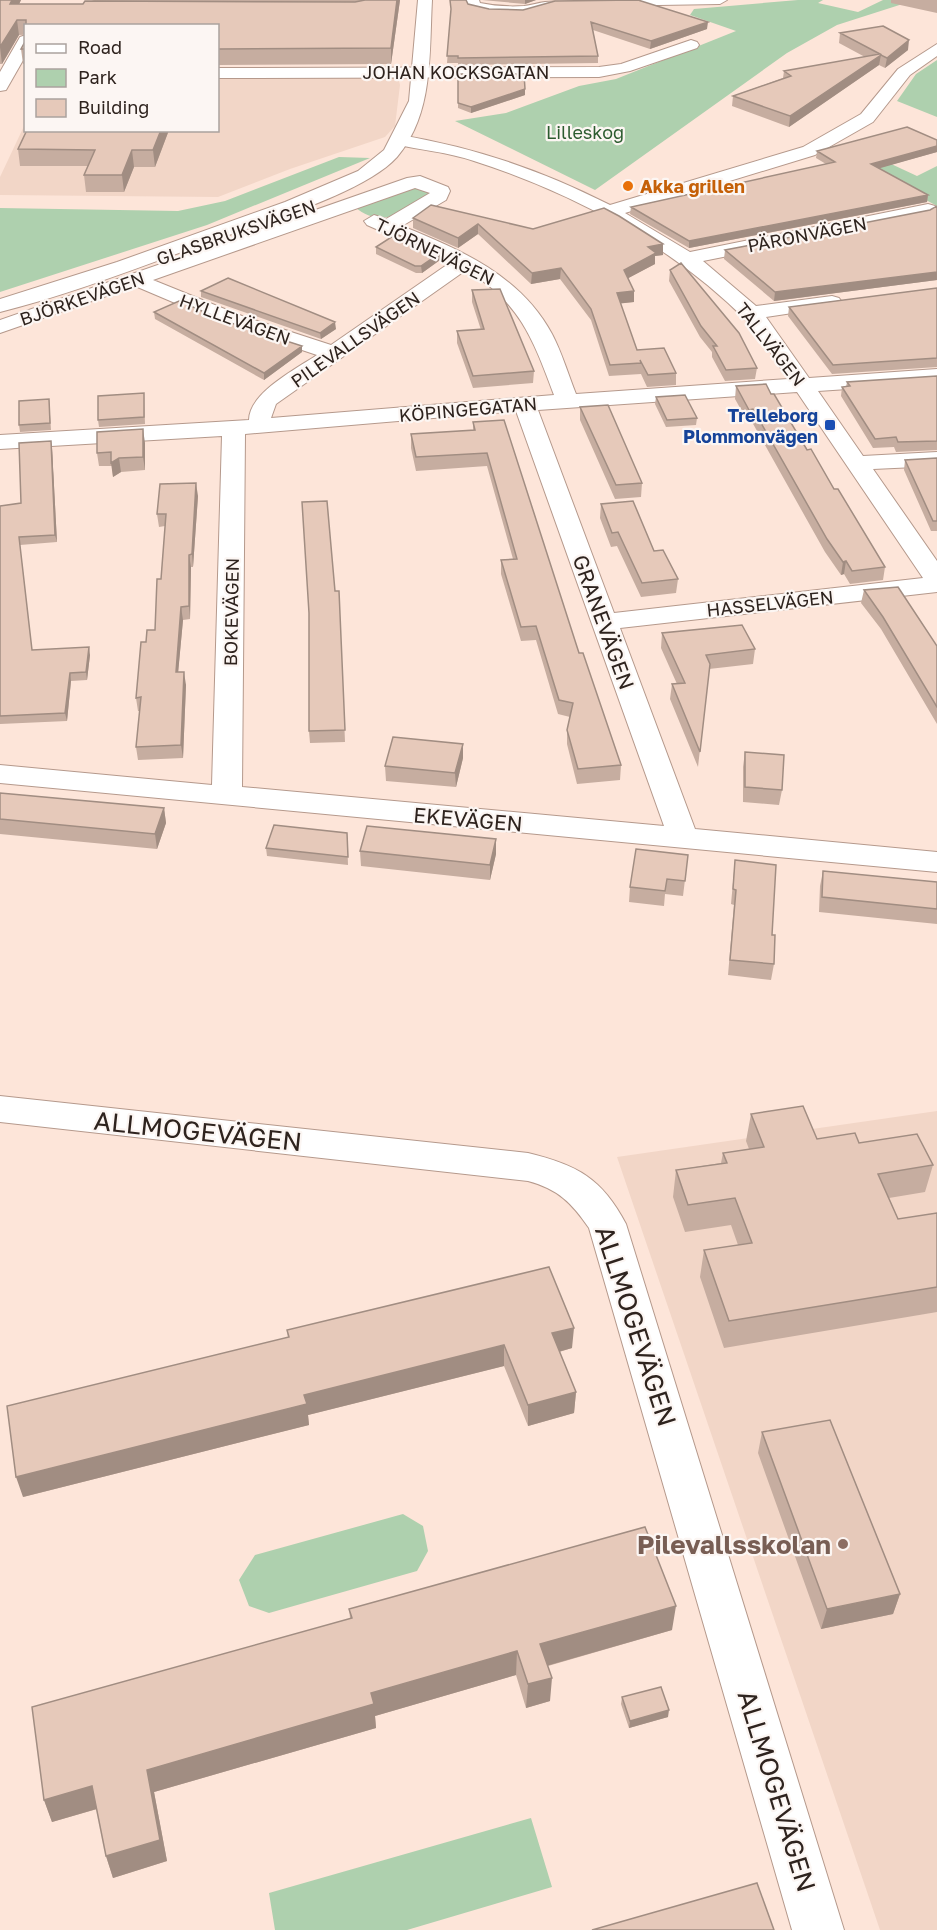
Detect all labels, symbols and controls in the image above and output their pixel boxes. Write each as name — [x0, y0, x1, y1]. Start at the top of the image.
legend — [24, 24, 219, 132]
text: Road — [78, 36, 122, 58]
street label: JOHAN KOCKSGATAN — [363, 61, 549, 83]
text: Park — [78, 66, 117, 88]
text: Building — [78, 96, 149, 118]
park label: Lilleskog — [546, 121, 624, 143]
place label: Akka grillen — [640, 175, 745, 197]
marker: Akka grillen — [621, 179, 635, 193]
street label: GLASBRUKSVÄGEN — [153, 194, 319, 270]
street label: PÄRONVÄGEN — [745, 212, 869, 256]
street label: TJÖRNEVÄGEN — [372, 213, 498, 289]
street label: BJÖRKEVÄGEN — [17, 266, 147, 330]
street label: PILEVALLSVÄGEN — [286, 286, 424, 392]
street label: HYLLEVÄGEN — [177, 289, 293, 349]
street label: TALLVÄGEN — [732, 298, 810, 390]
street label: KÖPINGEGATAN — [398, 392, 538, 426]
place label: Trelleborg Plommonvägen — [683, 404, 818, 447]
marker: Trelleborg Plommonvägen — [823, 418, 837, 432]
street label: GRANEVÄGEN — [568, 551, 640, 693]
street label: BOKEVÄGEN — [219, 558, 243, 666]
street label: HASSELVÄGEN — [705, 585, 835, 621]
street label: EKEVÄGEN — [412, 801, 524, 837]
street label: ALLMOGEVÄGEN — [92, 1105, 304, 1157]
street label: ALLMOGEVÄGEN — [589, 1222, 683, 1430]
place label: Pilevallsskolan — [637, 1529, 831, 1560]
marker: Pilevallsskolan — [836, 1537, 850, 1551]
street label: ALLMOGEVÄGEN — [732, 1687, 822, 1895]

